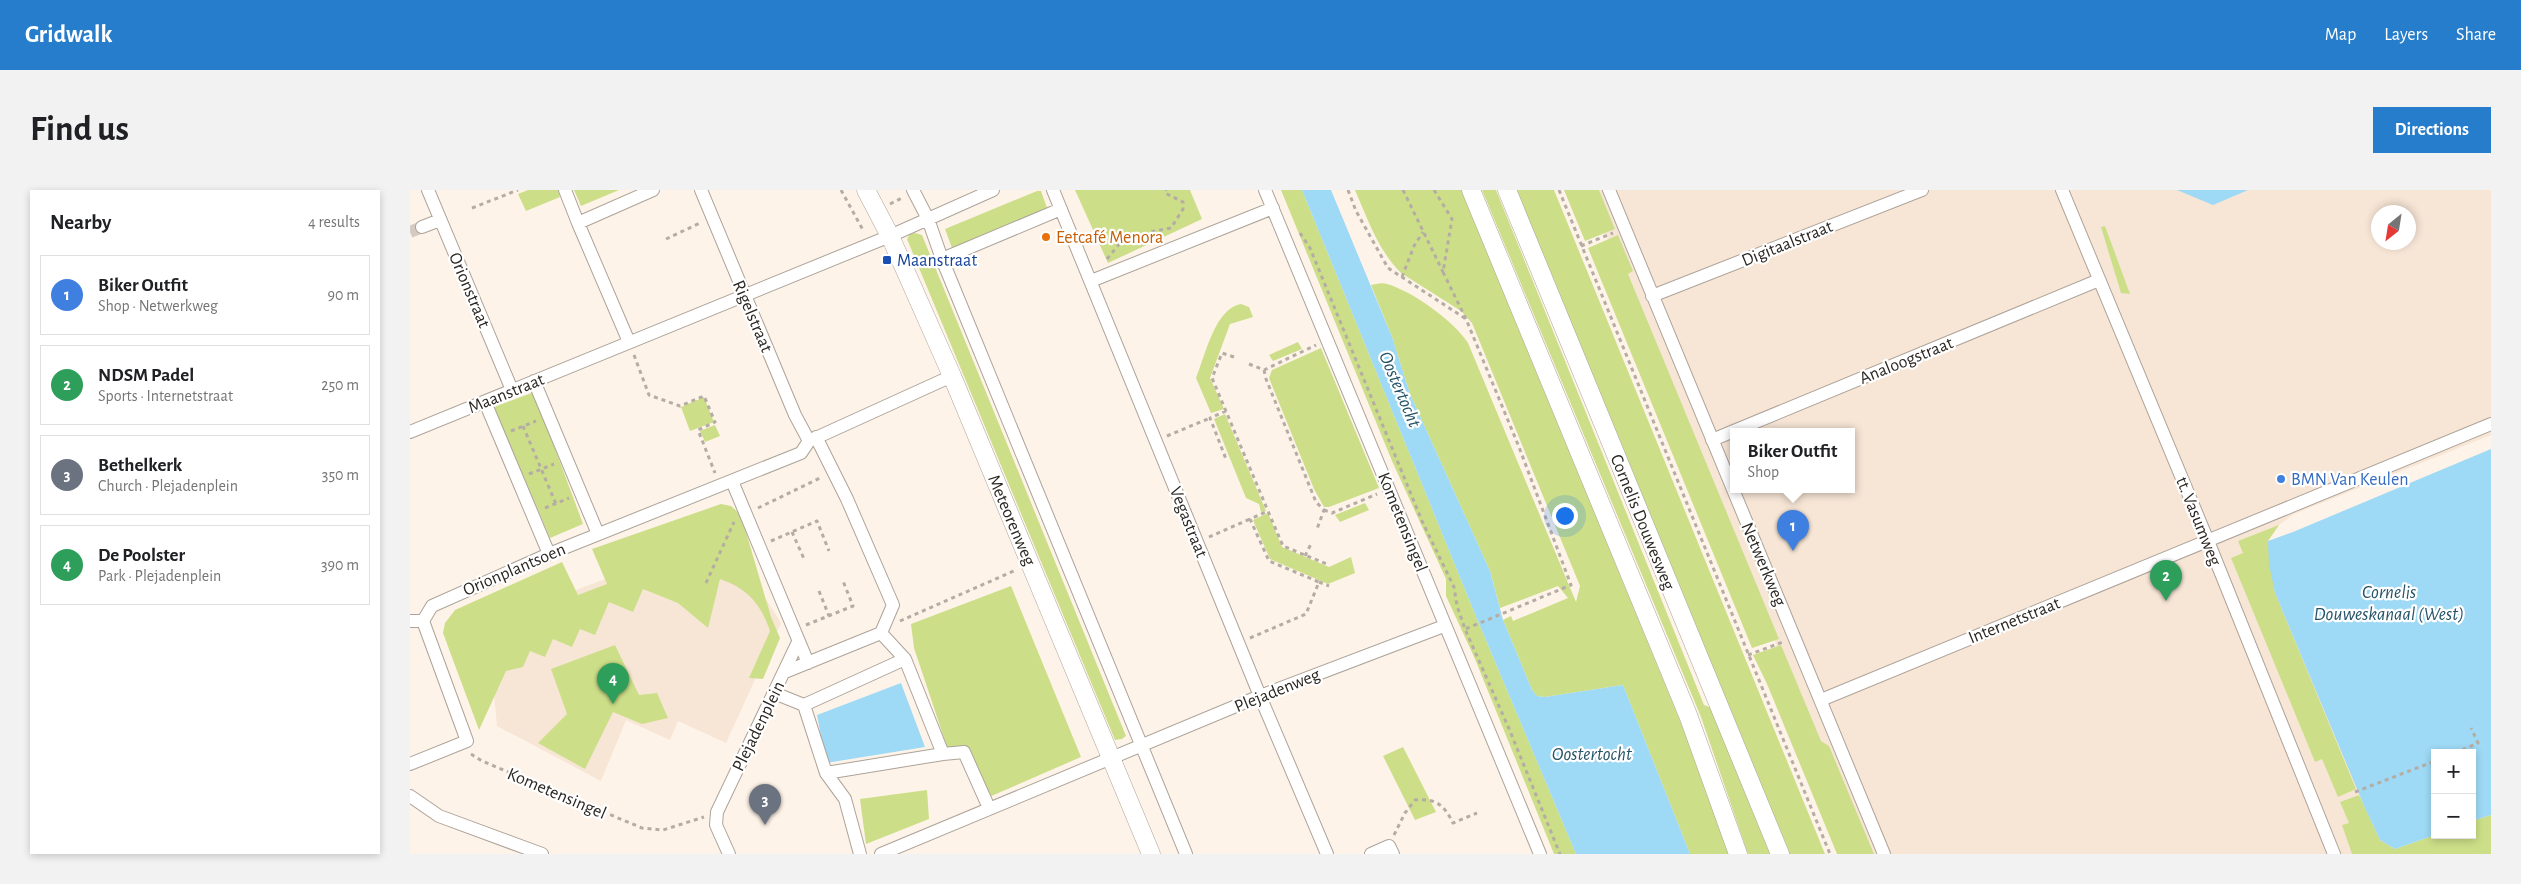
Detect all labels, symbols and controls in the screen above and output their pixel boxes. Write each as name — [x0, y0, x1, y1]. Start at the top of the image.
text: Gridwalk — [25, 23, 112, 47]
text: Map — [2325, 26, 2356, 44]
text: Layers — [2384, 26, 2428, 44]
text: Share — [2456, 26, 2496, 44]
button: Directions — [2373, 107, 2491, 153]
text: Find us — [30, 112, 129, 147]
north arrow — [2371, 205, 2416, 250]
text: Nearby — [50, 212, 111, 233]
text: 4 results — [308, 214, 360, 230]
street label: Digitaalstraat — [1739, 217, 1836, 270]
place label: Eetcafé Menora — [1056, 229, 1163, 247]
marker: Eetcafé Menora — [1040, 231, 1052, 243]
street label: Orionstraat — [445, 250, 493, 331]
place label: Maanstraat — [897, 252, 977, 270]
marker: Maanstraat — [881, 254, 893, 266]
text: Biker Outfit — [98, 276, 188, 295]
street label: Rigelstraat — [729, 278, 775, 355]
text: 1 — [64, 287, 70, 303]
text: 90 m — [328, 287, 359, 303]
text: Shop · Netwerkweg — [98, 298, 218, 314]
street label: Analoogstraat — [1857, 334, 1956, 388]
water label: Oostertocht — [1375, 349, 1424, 431]
text: NDSM Padel — [98, 366, 194, 385]
street label: Maanstraat — [466, 370, 547, 417]
text: 2 — [63, 377, 71, 393]
text: 250 m — [321, 377, 359, 393]
text: Sports · Internetstraat — [98, 388, 233, 404]
popup — [1730, 428, 1855, 493]
text: Biker Outfit — [1748, 442, 1837, 461]
street label: Cornelis Douwesweg — [1607, 452, 1678, 593]
text: Bethelkerk — [98, 456, 182, 475]
text: Shop — [1748, 464, 1779, 480]
text: 3 — [64, 467, 70, 483]
text: 350 m — [322, 467, 359, 483]
street label: Kometensingel — [1374, 470, 1430, 575]
place label: BMN Van Keulen — [2291, 471, 2409, 489]
street label: Meteorenweg — [984, 473, 1038, 568]
marker: BMN Van Keulen — [2275, 473, 2287, 485]
street label: tt. Vasumweg — [2172, 474, 2224, 569]
text: Church · Plejadenplein — [98, 478, 238, 494]
street label: Vegastraat — [1166, 484, 1211, 561]
your location — [1552, 503, 1578, 529]
pin: 1 — [1777, 510, 1809, 551]
street label: Netwerkweg — [1737, 520, 1789, 609]
street label: Orionplantsoen — [461, 540, 568, 600]
text: De Poolster — [98, 546, 185, 565]
text: 4 — [63, 557, 71, 573]
text: 390 m — [321, 557, 359, 573]
pin: 2 — [2150, 560, 2182, 601]
text: Park · Plejadenplein — [98, 568, 221, 584]
water label: Cornelis Douweskanaal (West) — [2314, 583, 2464, 624]
street label: Internetstraat — [1966, 594, 2063, 647]
pin: 4 — [597, 663, 629, 704]
street label: Plejadenweg — [1232, 666, 1323, 716]
street label: Plejadenplein — [729, 679, 788, 774]
water label: Oostertocht — [1552, 745, 1633, 764]
map controls — [2431, 749, 2476, 839]
button: + — [2431, 749, 2476, 794]
street label: Kometensingel — [504, 765, 609, 823]
pin: 3 — [749, 784, 781, 825]
button: − — [2431, 794, 2476, 839]

